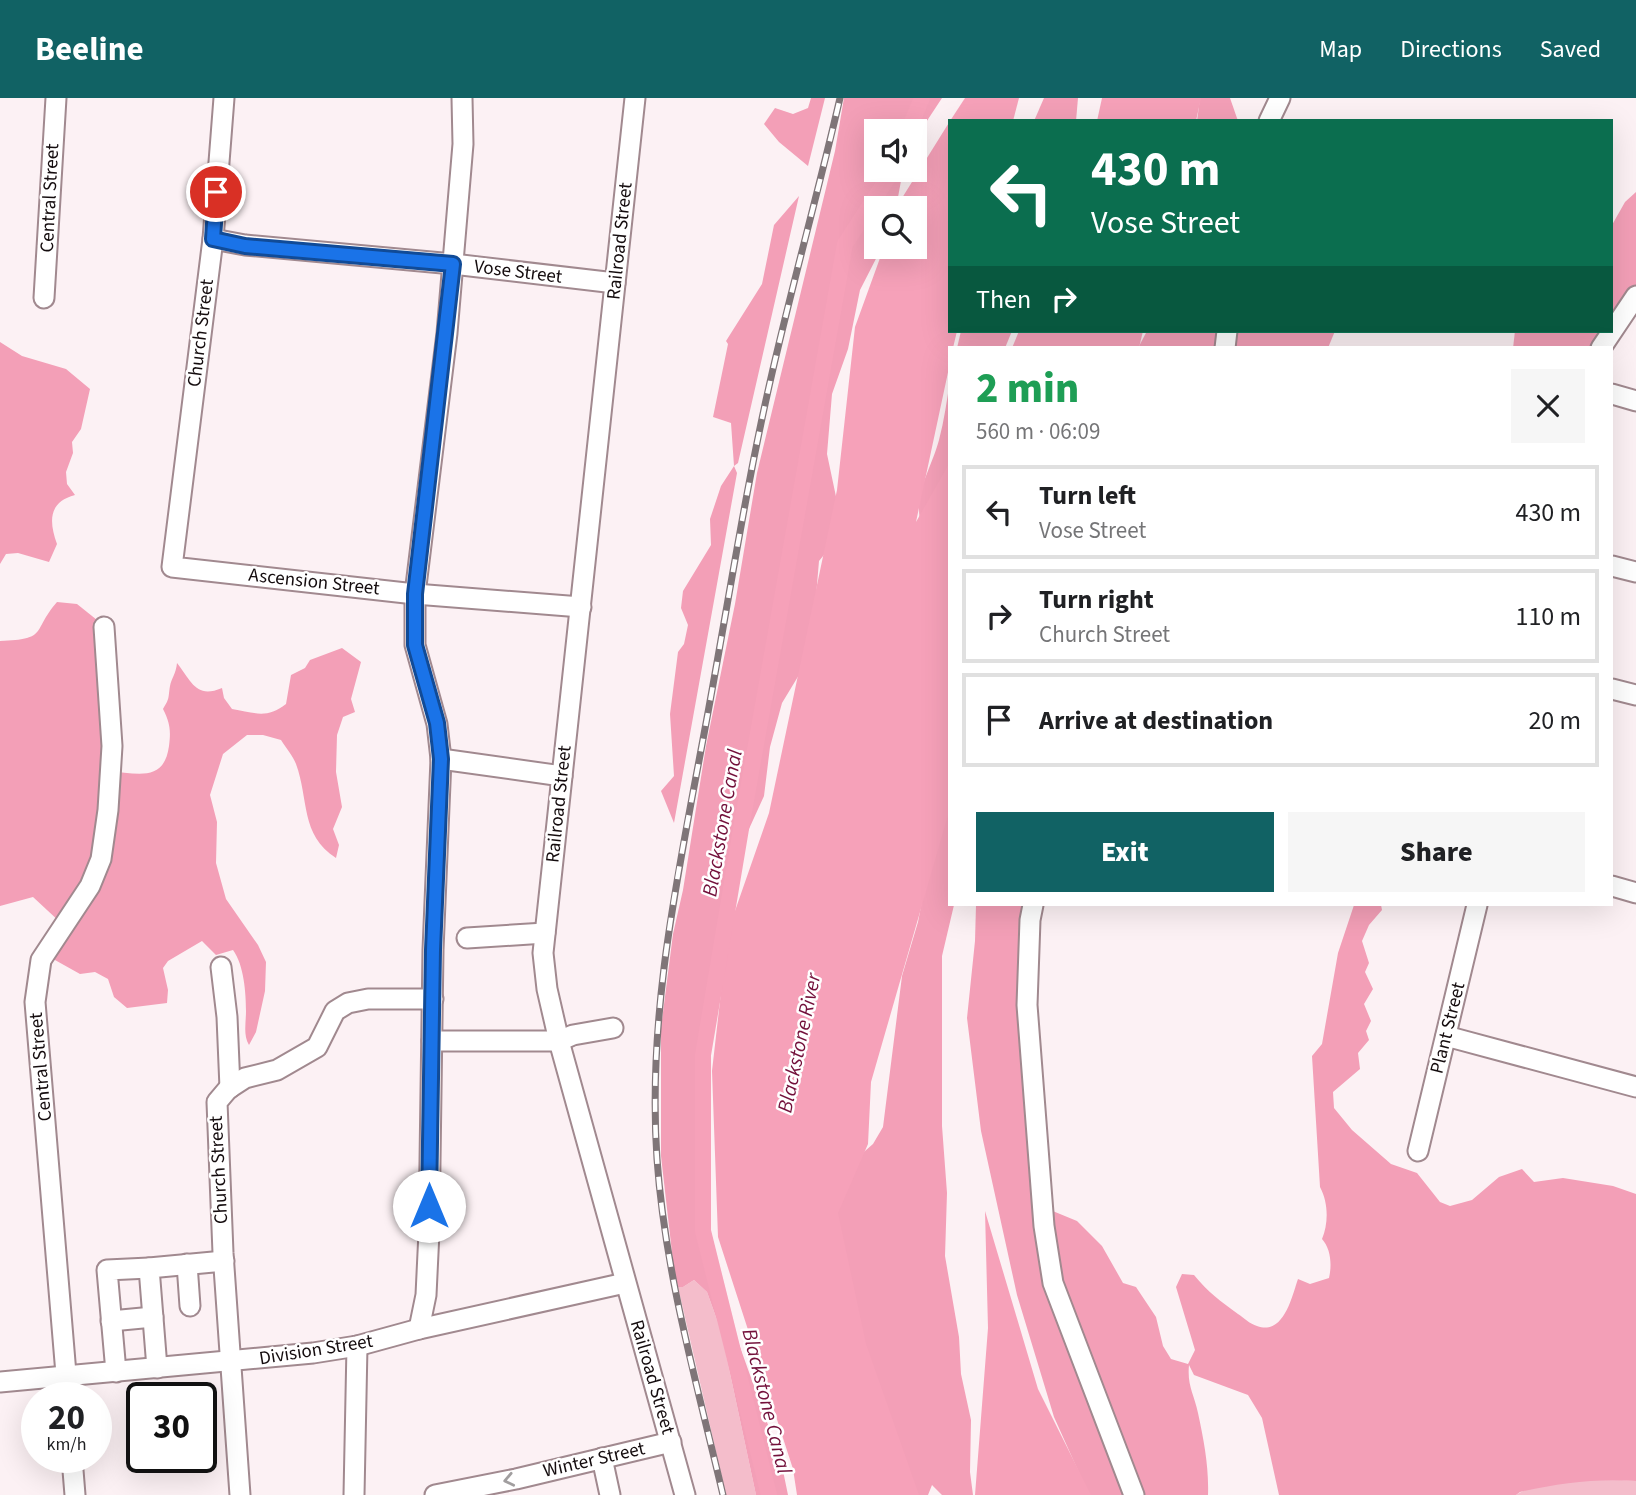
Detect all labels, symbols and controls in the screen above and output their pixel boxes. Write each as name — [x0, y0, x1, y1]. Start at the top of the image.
text: Beeline — [35, 26, 144, 73]
text: Map — [1319, 32, 1362, 67]
text: Directions — [1400, 32, 1502, 67]
text: Saved — [1540, 32, 1601, 67]
map controls — [864, 119, 927, 259]
button: sound — [864, 119, 927, 182]
text: 430 m — [1091, 135, 1220, 205]
street label: Central Street — [34, 142, 66, 253]
icon: left — [976, 147, 1067, 238]
pin — [186, 162, 246, 222]
icon: arrive — [197, 173, 235, 211]
street label: Railroad Street — [600, 180, 640, 301]
button: search — [864, 196, 927, 259]
text: Vose Street — [1091, 200, 1240, 246]
street label: Vose Street — [472, 253, 564, 291]
street label: Church Street — [181, 277, 221, 388]
icon: right — [1045, 280, 1083, 318]
text: Then — [976, 281, 1031, 318]
text: 2 min — [976, 359, 1079, 419]
button: close — [1511, 369, 1585, 443]
text: 560 m · 06:09 — [976, 415, 1100, 448]
text: Turn left — [1039, 477, 1136, 514]
icon: left — [980, 493, 1018, 531]
text: 430 m — [1515, 494, 1581, 531]
text: Vose Street — [1039, 514, 1146, 547]
street label: Ascension Street — [247, 562, 381, 602]
text: Turn right — [1039, 581, 1154, 618]
icon: right — [980, 597, 1018, 635]
text: 110 m — [1515, 598, 1581, 635]
text: Church Street — [1039, 618, 1170, 651]
icon: arrive — [980, 701, 1018, 739]
text: Arrive at destination — [1039, 702, 1273, 739]
text: 20 m — [1528, 702, 1581, 739]
street label: Railroad Street — [539, 743, 579, 864]
water label: Blackstone Canal — [694, 746, 750, 899]
button: Exit — [976, 812, 1274, 892]
button: Share — [1288, 812, 1585, 892]
water label: Blackstone River — [770, 970, 829, 1116]
street label: Plant Street — [1424, 979, 1473, 1077]
street label: Central Street — [23, 1011, 59, 1123]
street label: Church Street — [203, 1115, 235, 1225]
position arrow — [392, 1169, 466, 1243]
street label: Railroad Street — [623, 1317, 681, 1438]
water label: Blackstone Canal — [734, 1325, 800, 1478]
street label: Division Street — [257, 1328, 375, 1372]
speed limit sign: 30 — [126, 1382, 217, 1473]
text: 20 — [48, 1393, 85, 1443]
text: km/h — [47, 1432, 86, 1457]
street label: Winter Street — [540, 1435, 648, 1485]
one-way arrow — [503, 1472, 515, 1487]

